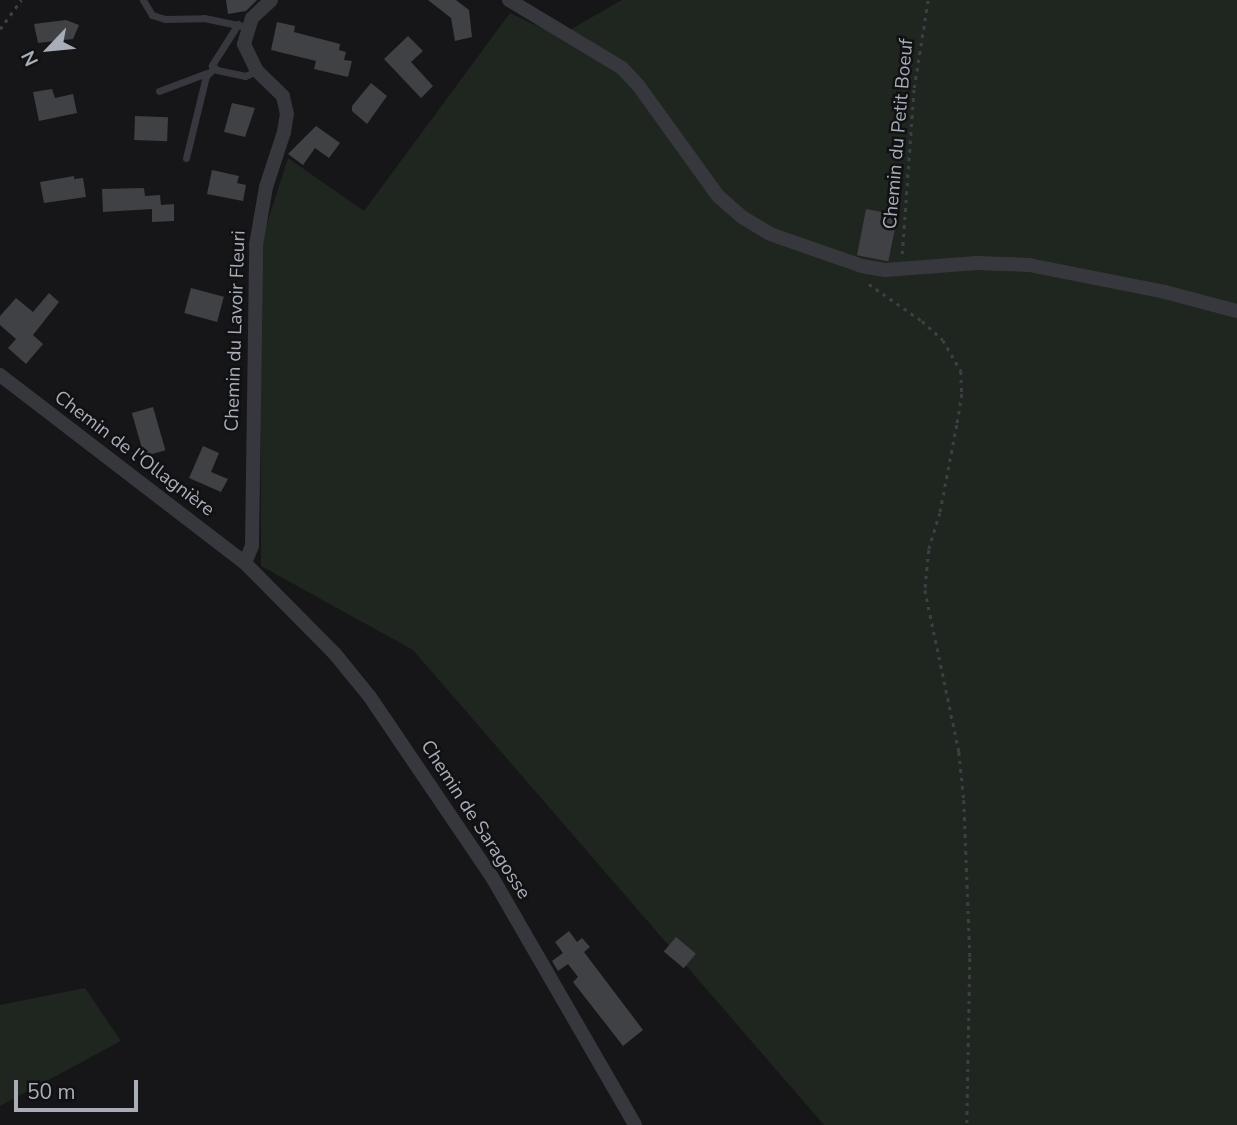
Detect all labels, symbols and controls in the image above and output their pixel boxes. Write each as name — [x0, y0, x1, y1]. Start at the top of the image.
north arrow — [14, 14, 84, 84]
street label: Chemin du Petit Boeuf — [879, 38, 919, 230]
text: N — [15, 46, 45, 70]
street label: Chemin du Lavoir Fleuri — [221, 230, 251, 432]
street label: Chemin de l'Ollagnière — [50, 386, 218, 522]
street label: Chemin de Saragosse — [415, 736, 535, 904]
scale bar — [18, 1066, 142, 1110]
text: 50 m — [27, 1078, 76, 1106]

